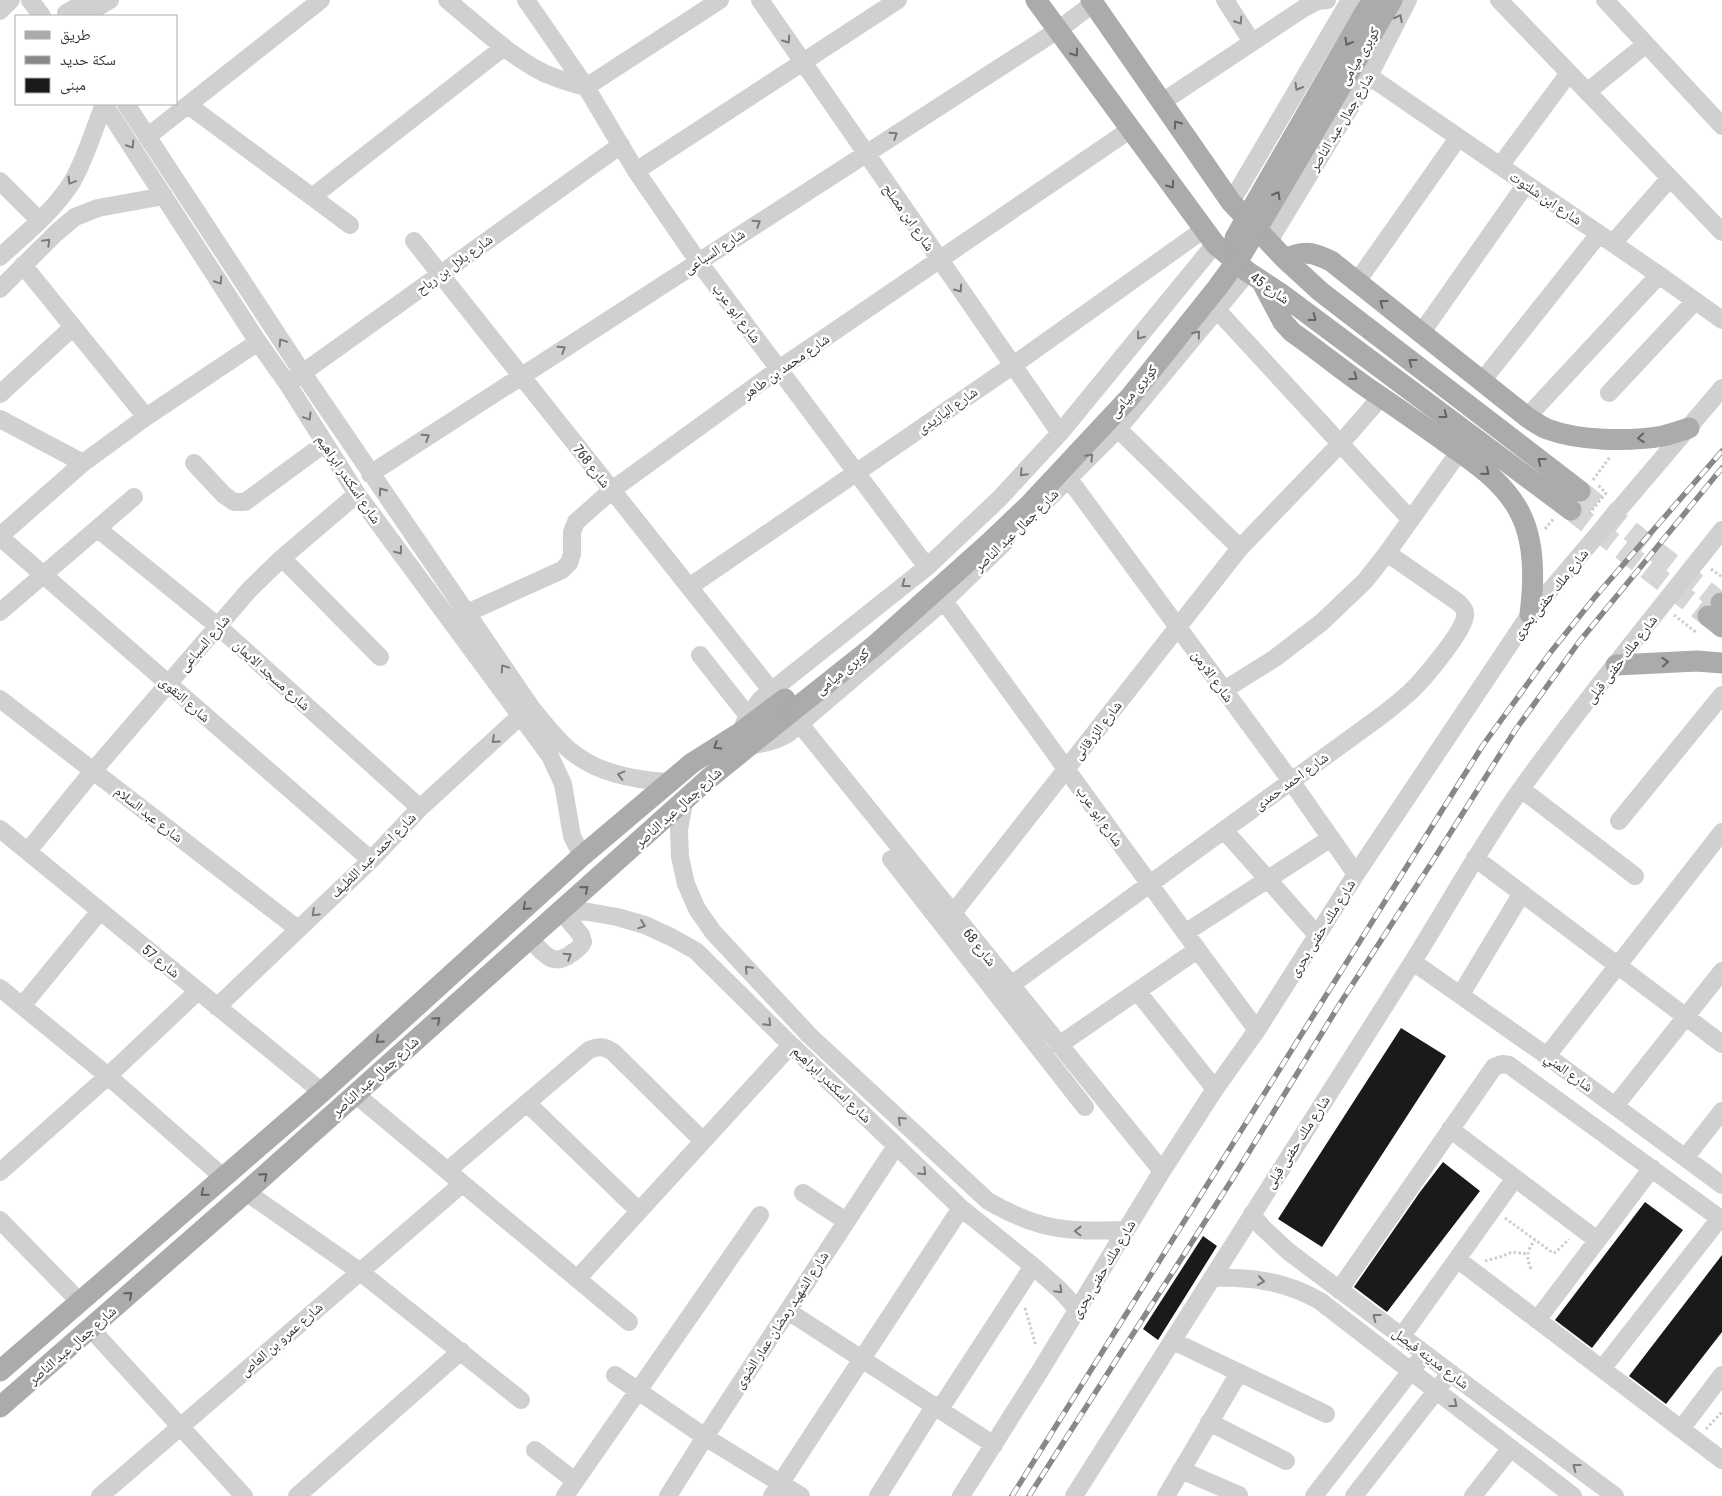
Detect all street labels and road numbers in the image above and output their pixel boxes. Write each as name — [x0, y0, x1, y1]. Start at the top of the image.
street label: كوبرى ميامى — [1335, 24, 1383, 88]
street label: شارع جمال عبد الناصر — [1305, 70, 1378, 176]
street label: شارع ابن شلتوت — [1506, 168, 1585, 230]
street label: شارع ابن مصلح — [878, 180, 938, 255]
street label: شارع السباعى — [680, 225, 749, 278]
street label: شارع بلال بن رباح — [413, 231, 497, 299]
street label: شارع 45 — [1246, 269, 1292, 309]
street label: شارع ابو عرب — [708, 280, 765, 347]
street label: شارع محمد بن طاهر — [739, 330, 833, 404]
street label: كوبرى ميامى — [1106, 361, 1161, 421]
street label: شارع اليازيدى — [914, 383, 981, 438]
street label: شارع اسكندر ابراهيم — [312, 431, 385, 528]
street label: شارع 768 — [569, 441, 614, 492]
street label: شارع جمال عبد الناصر — [970, 486, 1063, 577]
street label: شارع ملك حفنى بحرى — [1509, 545, 1593, 644]
street label: شارع السباعى — [175, 611, 234, 676]
street label: شارع ملك حفنى قبلى — [1582, 612, 1662, 707]
street label: شارع مسجد الايمان — [229, 636, 314, 715]
street label: كوبرى ميامى — [812, 644, 873, 698]
street label: شارع الارمن — [1187, 647, 1237, 706]
street label: شارع التقوى — [155, 673, 214, 727]
street label: شارع الزرقانى — [1069, 697, 1126, 764]
street label: شارع احمد حمدى — [1251, 749, 1332, 815]
street label: شارع جمال عبد الناصر — [631, 764, 726, 852]
street label: شارع عبد السلام — [111, 783, 186, 847]
street label: شارع ابو عرب — [1072, 783, 1127, 851]
street label: شارع احمد عبد اللطيف — [327, 809, 420, 902]
street label: شارع ملك حفنى بحرى — [1286, 876, 1360, 981]
street label: شارع 68 — [958, 925, 1000, 970]
street label: شارع 57 — [138, 941, 183, 983]
street label: شارع جمال عبد الناصر — [328, 1033, 423, 1121]
street label: شارع اسكندر ابراهيم — [788, 1042, 875, 1127]
street label: شارع المني — [1540, 1049, 1596, 1098]
street label: شارع ملك حفنى قبلى — [1261, 1093, 1335, 1192]
street label: شارع ملك حفنى بحرى — [1067, 1217, 1140, 1322]
street label: شارع الشهيد رمضان عمار الضوى — [731, 1248, 833, 1393]
street label: شارع عمرو بن العاص — [236, 1299, 327, 1381]
street label: شارع جمال عبد الناصر — [24, 1302, 121, 1390]
street label: شارع مدينه فيصل — [1388, 1324, 1472, 1393]

